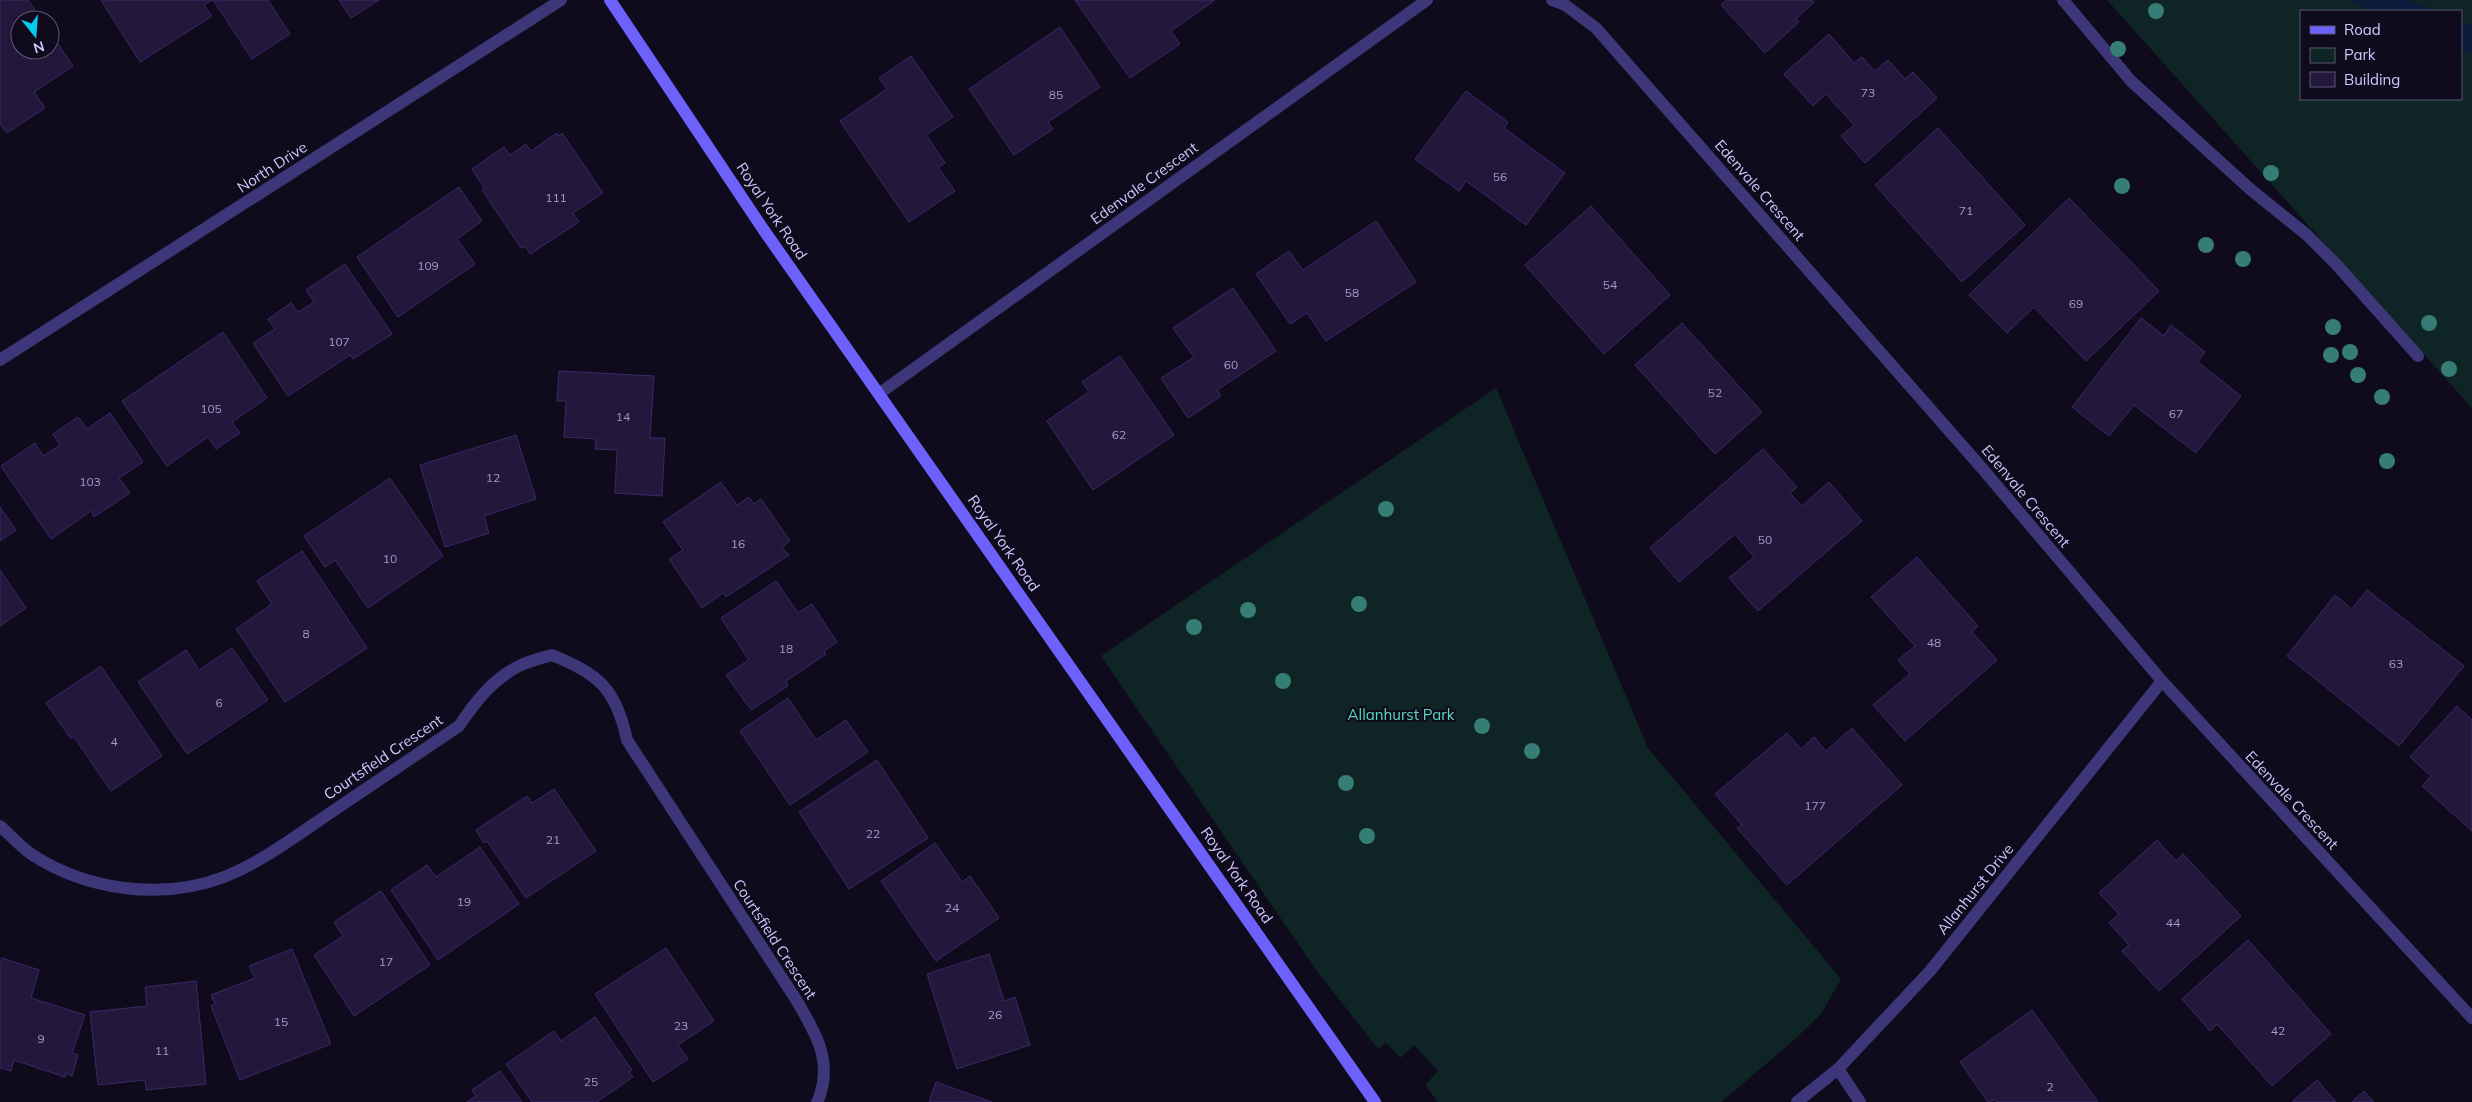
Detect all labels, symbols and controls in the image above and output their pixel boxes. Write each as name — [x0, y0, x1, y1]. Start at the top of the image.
north arrow — [10, 10, 60, 60]
legend — [2300, 10, 2462, 100]
text: Road — [2344, 20, 2381, 39]
text: N — [31, 37, 46, 58]
text: Park — [2344, 45, 2376, 64]
text: Building — [2344, 70, 2400, 89]
house number: 73 — [1861, 85, 1875, 100]
house number: 85 — [1049, 87, 1063, 102]
street label: Edenvale Crescent — [1711, 136, 1809, 244]
street label: North Drive — [233, 137, 311, 197]
street label: Edenvale Crescent — [1087, 138, 1201, 228]
street label: Royal York Road — [732, 159, 812, 263]
house number: 56 — [1493, 169, 1507, 184]
house number: 111 — [545, 190, 567, 205]
house number: 71 — [1959, 203, 1973, 218]
house number: 109 — [417, 258, 439, 273]
house number: 54 — [1603, 277, 1617, 292]
house number: 58 — [1345, 285, 1359, 300]
house number: 69 — [2069, 296, 2083, 311]
house number: 107 — [328, 334, 350, 349]
house number: 60 — [1224, 357, 1238, 372]
house number: 52 — [1708, 385, 1722, 400]
house number: 105 — [200, 401, 222, 416]
house number: 67 — [2169, 406, 2183, 421]
house number: 14 — [616, 409, 630, 424]
house number: 62 — [1112, 427, 1126, 442]
street label: Edenvale Crescent — [1978, 441, 2074, 551]
house number: 12 — [486, 470, 500, 485]
house number: 103 — [79, 474, 101, 489]
street label: Royal York Road — [964, 491, 1044, 595]
house number: 50 — [1758, 532, 1772, 547]
house number: 16 — [731, 536, 745, 551]
house number: 10 — [383, 551, 397, 566]
house number: 8 — [302, 626, 310, 641]
house number: 48 — [1927, 635, 1941, 650]
house number: 18 — [779, 641, 793, 656]
house number: 63 — [2389, 656, 2403, 671]
house number: 6 — [215, 695, 223, 710]
park label: Allanhurst Park — [1348, 705, 1455, 724]
street label: Courtsfield Crescent — [320, 710, 446, 804]
house number: 4 — [110, 734, 118, 749]
street label: Edenvale Crescent — [2241, 747, 2343, 853]
house number: 177 — [1804, 798, 1826, 813]
street label: Royal York Road — [1197, 823, 1277, 927]
house number: 22 — [866, 826, 880, 841]
house number: 21 — [546, 832, 560, 847]
street label: Allanhurst Drive — [1933, 840, 2017, 938]
street label: Courtsfield Crescent — [729, 875, 821, 1003]
house number: 19 — [457, 894, 471, 909]
house number: 24 — [945, 900, 959, 915]
house number: 44 — [2166, 915, 2180, 930]
house number: 17 — [379, 954, 393, 969]
house number: 26 — [988, 1007, 1002, 1022]
house number: 15 — [274, 1014, 288, 1029]
house number: 23 — [674, 1018, 688, 1033]
house number: 42 — [2271, 1023, 2285, 1038]
house number: 9 — [37, 1031, 45, 1046]
house number: 11 — [155, 1043, 169, 1058]
house number: 25 — [584, 1074, 598, 1089]
house number: 2 — [2046, 1079, 2054, 1094]

